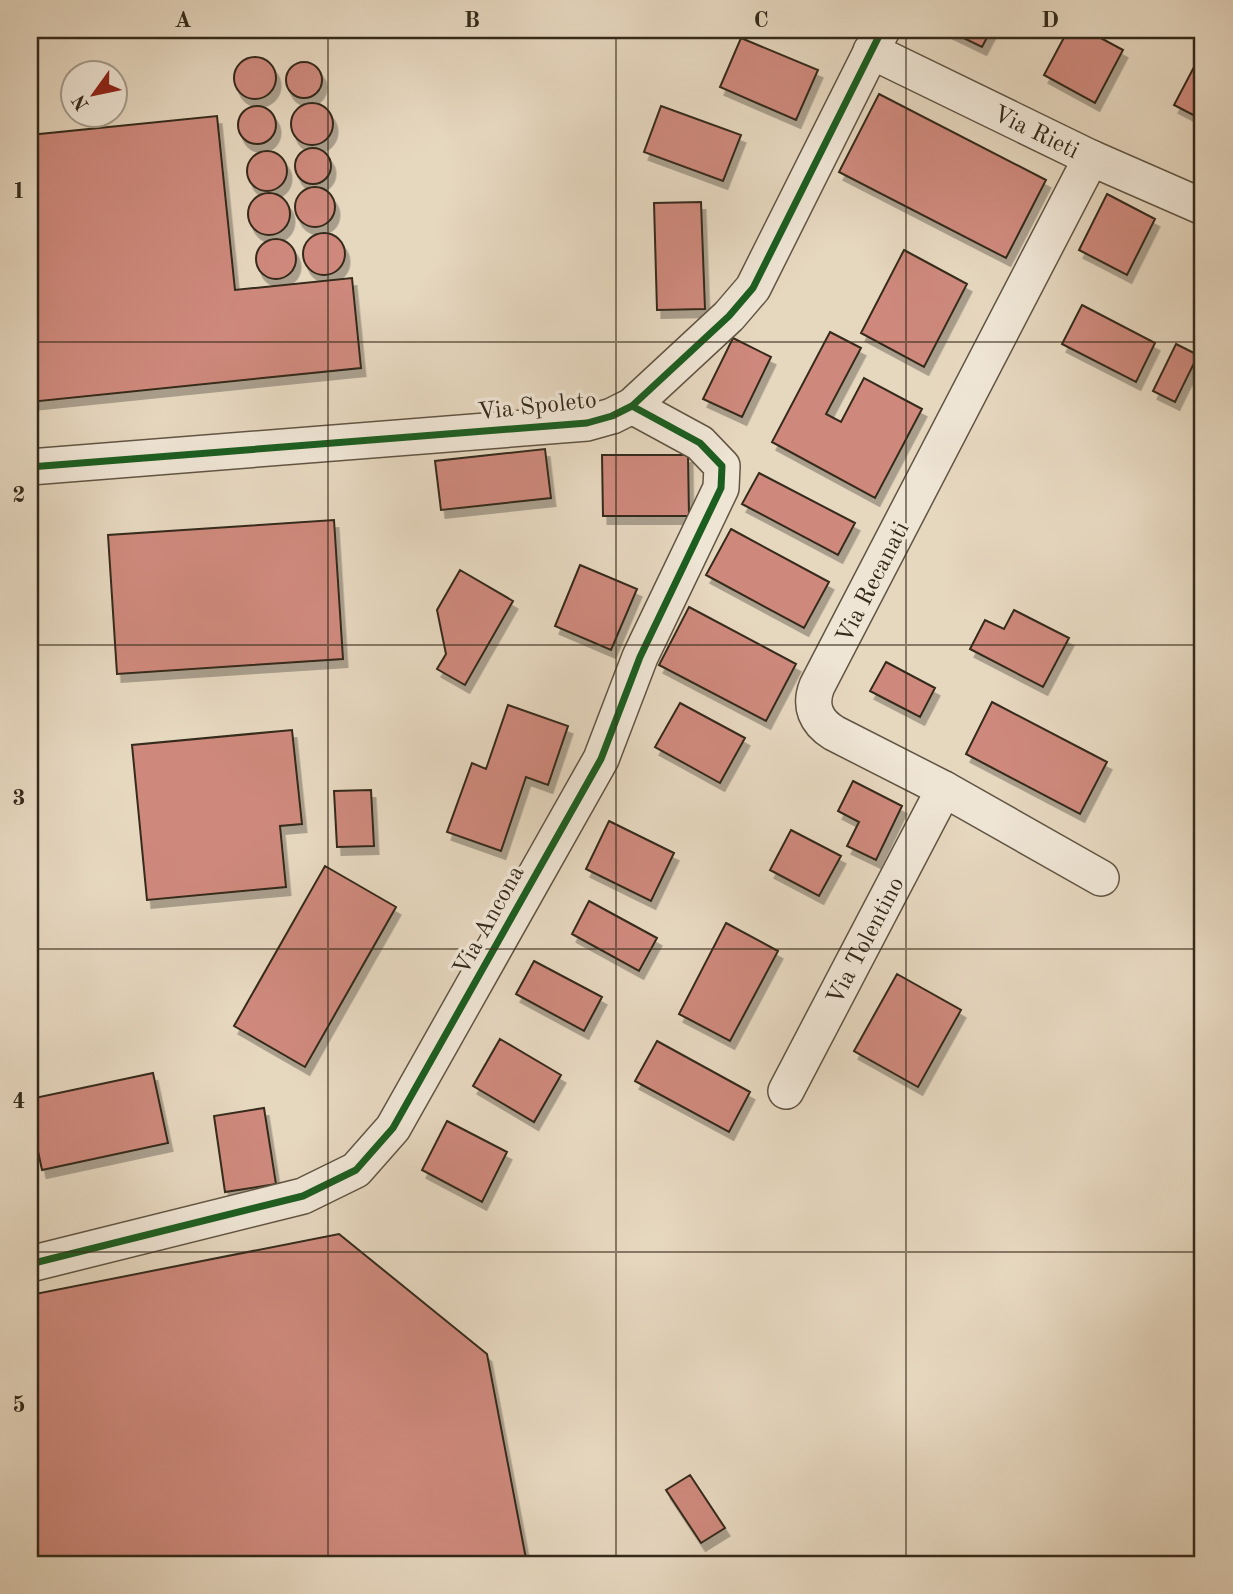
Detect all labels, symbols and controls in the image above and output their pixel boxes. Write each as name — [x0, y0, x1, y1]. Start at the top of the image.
text: A — [174, 9, 192, 32]
text: B — [464, 9, 480, 32]
text: C — [753, 9, 769, 32]
text: D — [1041, 9, 1059, 32]
north arrow — [60, 60, 130, 130]
text: N — [70, 90, 94, 113]
street label: Via Rieti — [989, 102, 1082, 164]
text: 1 — [12, 180, 26, 203]
street label: Via Spoleto — [476, 389, 598, 425]
text: 2 — [12, 484, 26, 507]
street label: Via Recanati — [833, 518, 915, 648]
text: 3 — [12, 787, 26, 810]
street label: Via Ancona — [450, 862, 530, 980]
street label: Via Tolentino — [823, 874, 910, 1009]
text: 4 — [12, 1090, 26, 1113]
text: 5 — [12, 1394, 26, 1417]

